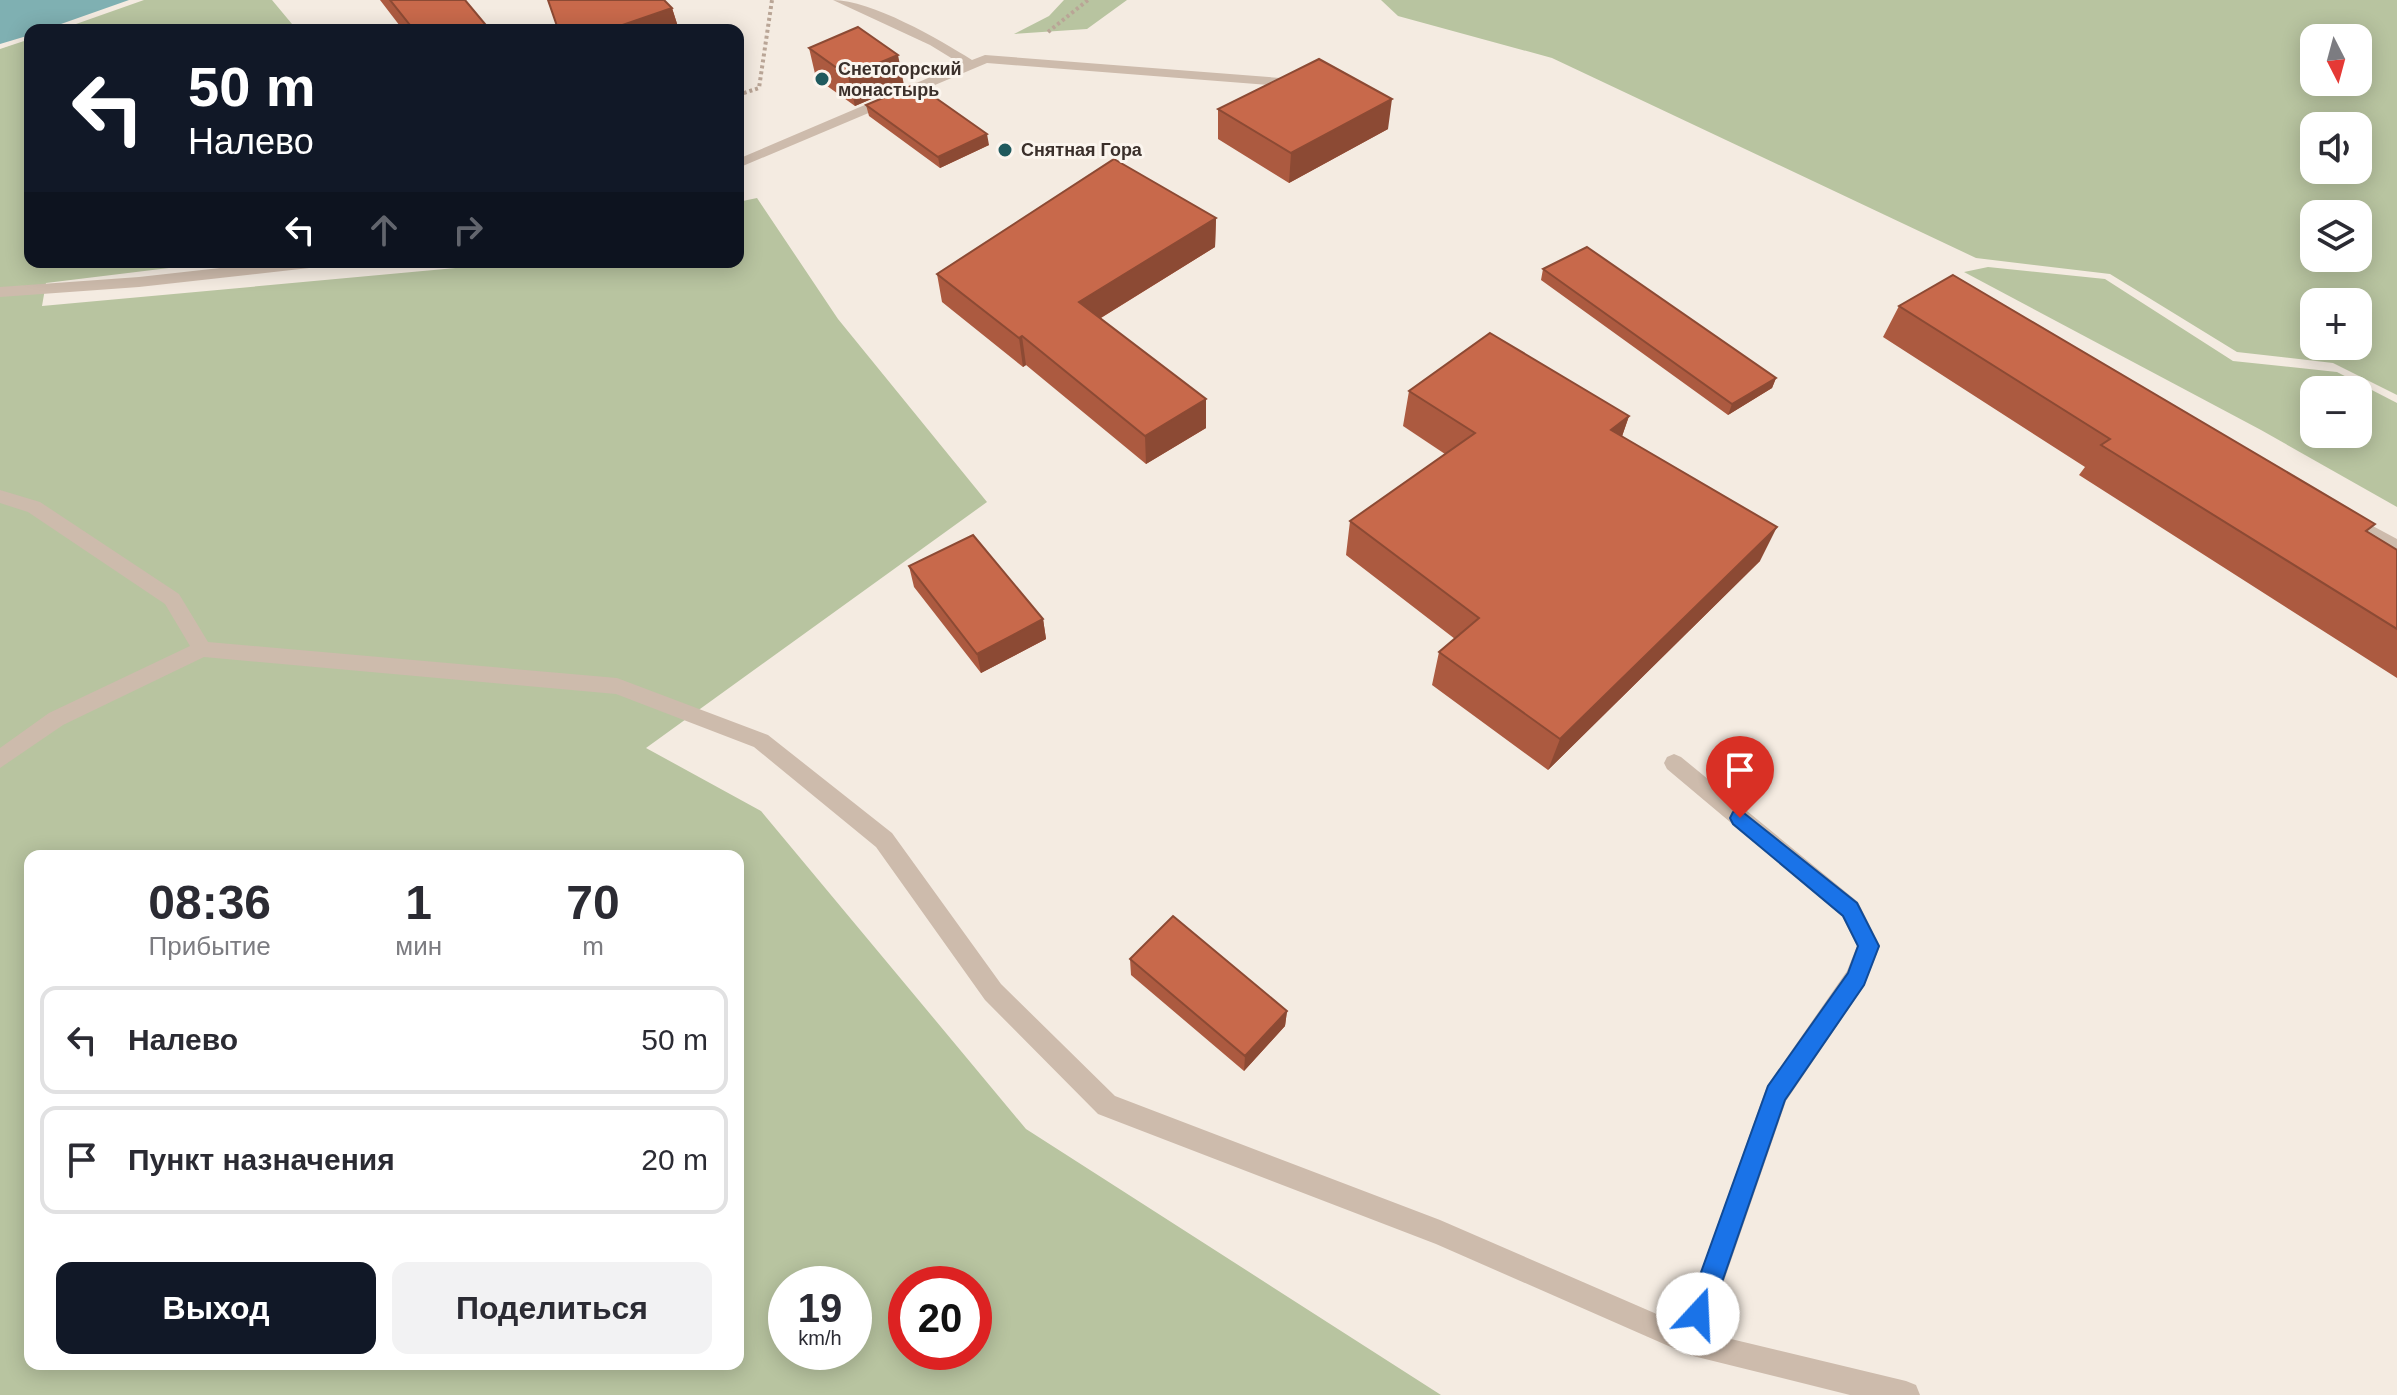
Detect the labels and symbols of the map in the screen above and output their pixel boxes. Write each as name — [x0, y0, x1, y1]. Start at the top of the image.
north arrow — [2300, 24, 2372, 96]
place label: Снетогорский монастырь — [838, 59, 962, 100]
marker: Снетогорский монастырь — [813, 70, 831, 88]
place label: Снятная Гора — [1021, 140, 1143, 160]
marker: Снятная Гора — [996, 141, 1014, 159]
pin — [1706, 736, 1774, 818]
speed limit sign: 20 — [888, 1266, 992, 1370]
position arrow — [1656, 1272, 1740, 1356]

